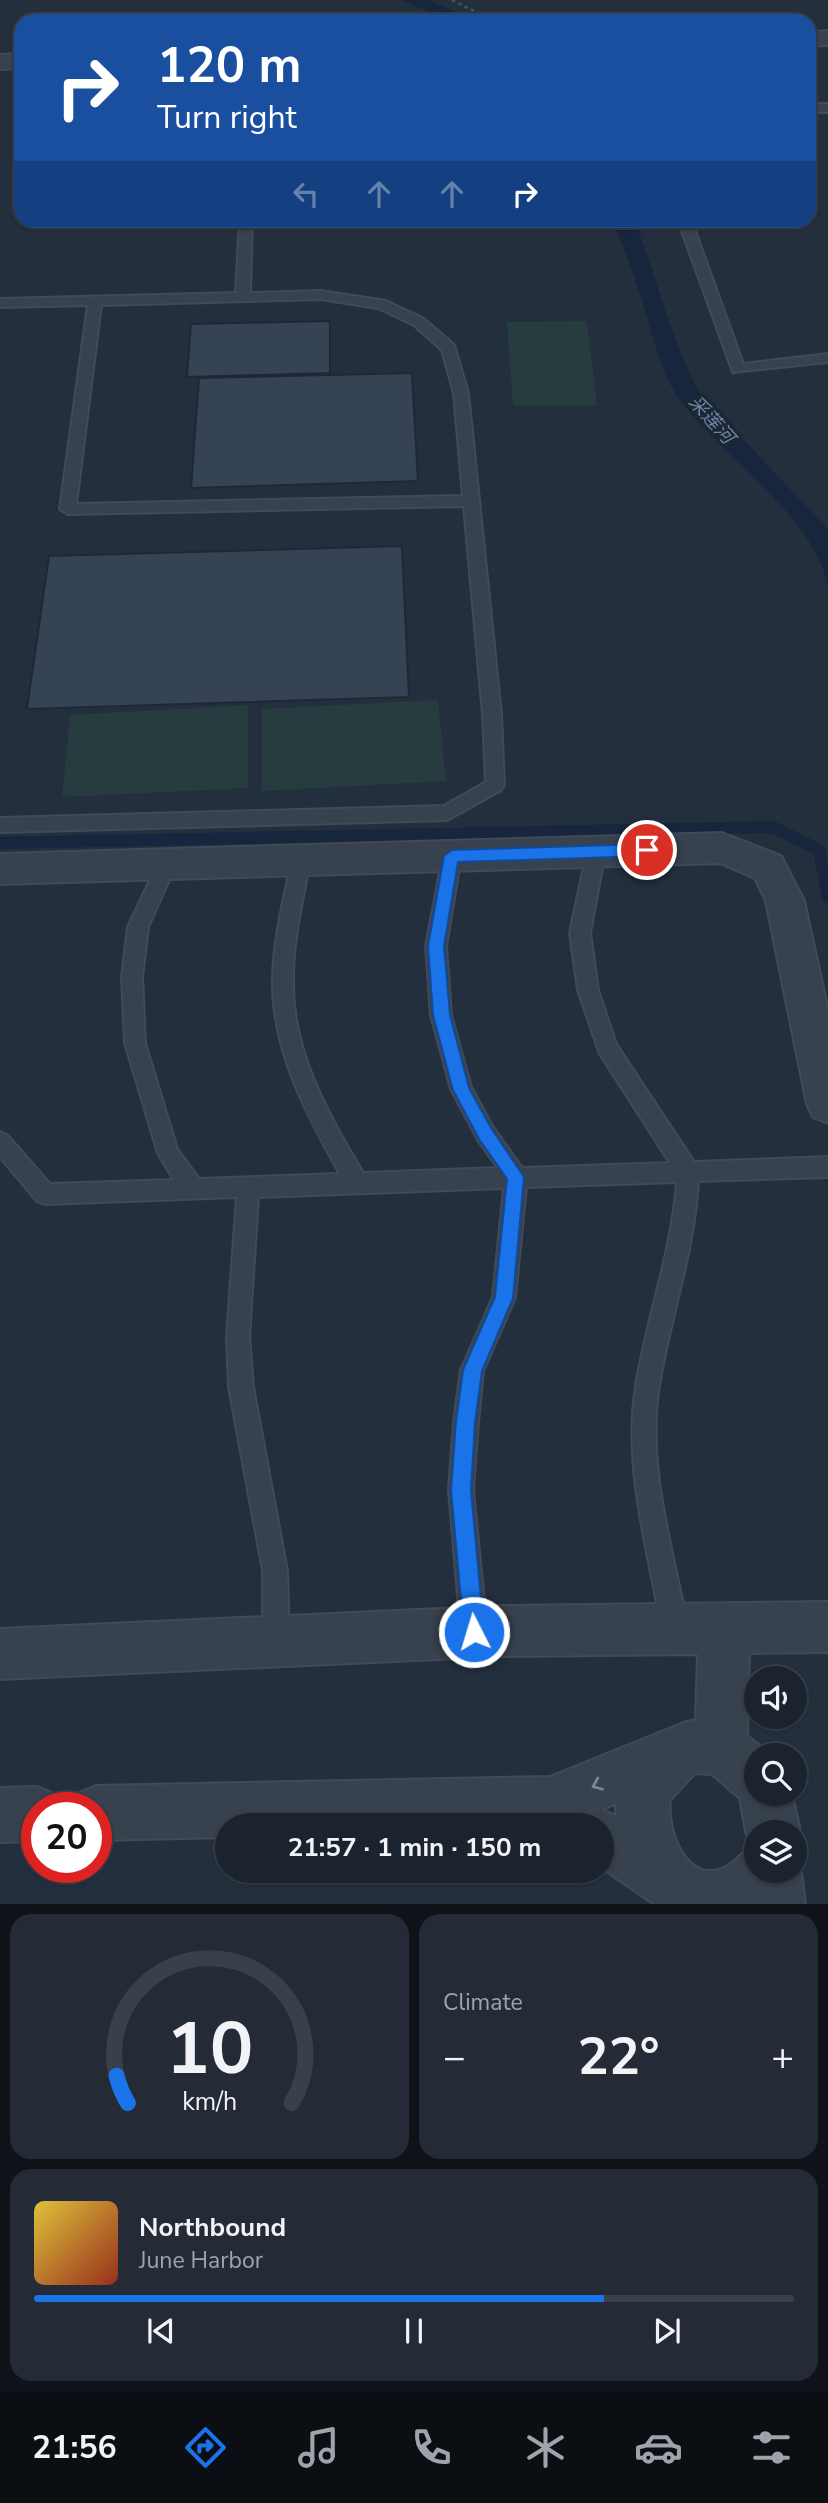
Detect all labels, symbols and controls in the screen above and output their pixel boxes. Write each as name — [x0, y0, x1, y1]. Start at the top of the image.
text: 120 m — [157, 32, 301, 99]
icon: right — [42, 42, 133, 133]
text: Turn right — [157, 96, 297, 139]
icon: left — [287, 175, 325, 213]
icon: ahead — [360, 175, 398, 213]
icon: ahead — [433, 175, 471, 213]
icon: right — [506, 175, 544, 213]
water label: 采莲河 — [683, 390, 743, 453]
pin — [617, 820, 677, 880]
icon: arrive — [628, 831, 666, 869]
position arrow — [437, 1595, 511, 1669]
map controls — [744, 1666, 807, 1883]
button: sound — [744, 1666, 807, 1729]
button: search — [744, 1743, 807, 1806]
one-way arrow — [591, 1776, 603, 1790]
speed limit sign: 20 — [21, 1792, 112, 1883]
button: layers — [744, 1820, 807, 1883]
text: 21:57 · 1 min · 150 m — [288, 1830, 541, 1865]
text: Climate — [443, 1987, 523, 2018]
text: 10 — [166, 1999, 253, 2099]
text: 22° — [577, 2021, 660, 2092]
text: − — [443, 2032, 466, 2083]
text: + — [771, 2032, 794, 2083]
text: km/h — [182, 2084, 237, 2118]
text: Northbound — [139, 2210, 286, 2245]
text: June Harbor — [139, 2245, 263, 2276]
icon: previous — [142, 2312, 180, 2350]
icon: pause — [395, 2312, 433, 2350]
icon: next — [648, 2312, 686, 2350]
icon: directions — [181, 2423, 230, 2472]
icon: music — [294, 2423, 343, 2472]
icon: phone — [407, 2423, 456, 2472]
icon: climate — [521, 2423, 570, 2472]
icon: car — [634, 2423, 683, 2472]
icon: filters — [747, 2423, 796, 2472]
text: 21:56 — [32, 2426, 117, 2469]

